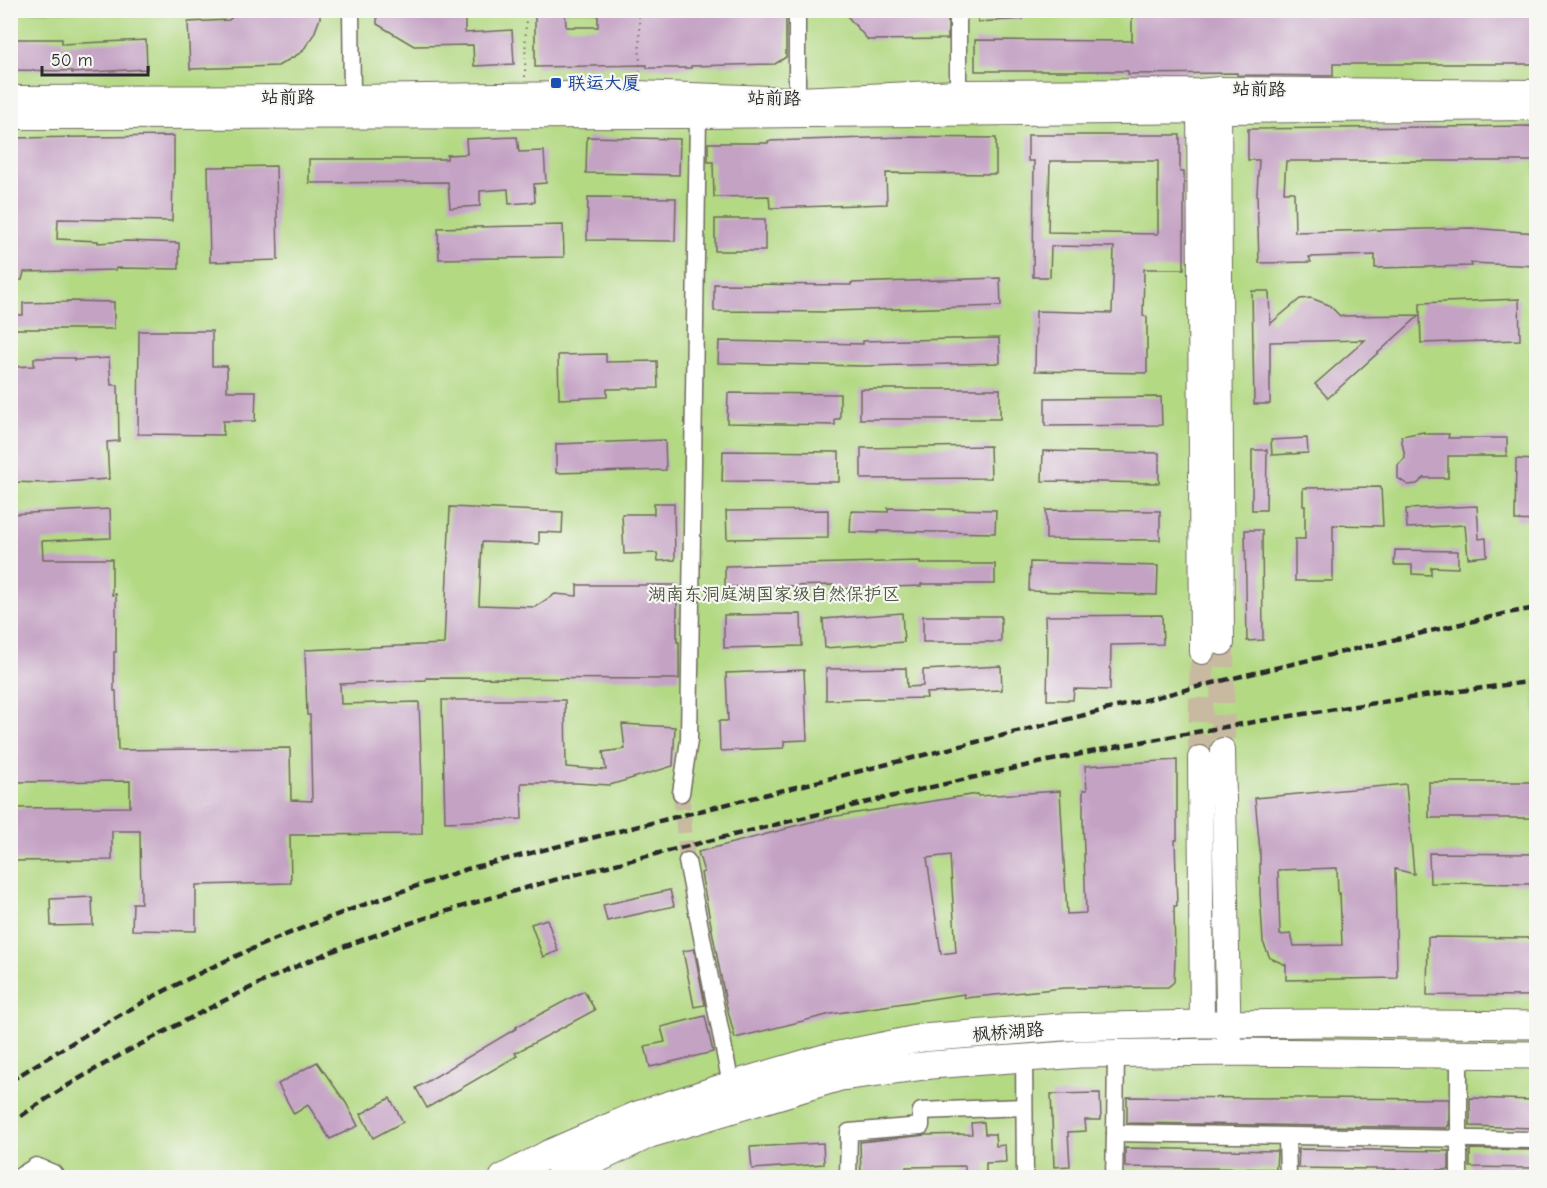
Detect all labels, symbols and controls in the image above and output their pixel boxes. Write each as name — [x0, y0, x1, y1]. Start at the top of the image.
scale bar — [42, 39, 148, 77]
text: 50 m — [51, 50, 93, 71]
place label: 联运大厦 — [568, 73, 640, 94]
marker: 联运大厦 — [549, 76, 563, 90]
street label: 站前路 — [1232, 79, 1286, 100]
street label: 站前路 — [261, 87, 315, 108]
street label: 站前路 — [747, 88, 801, 109]
park label: 湖南东洞庭湖国家级自然保护区 — [648, 584, 900, 605]
street label: 枫桥湖路 — [971, 1019, 1045, 1046]

